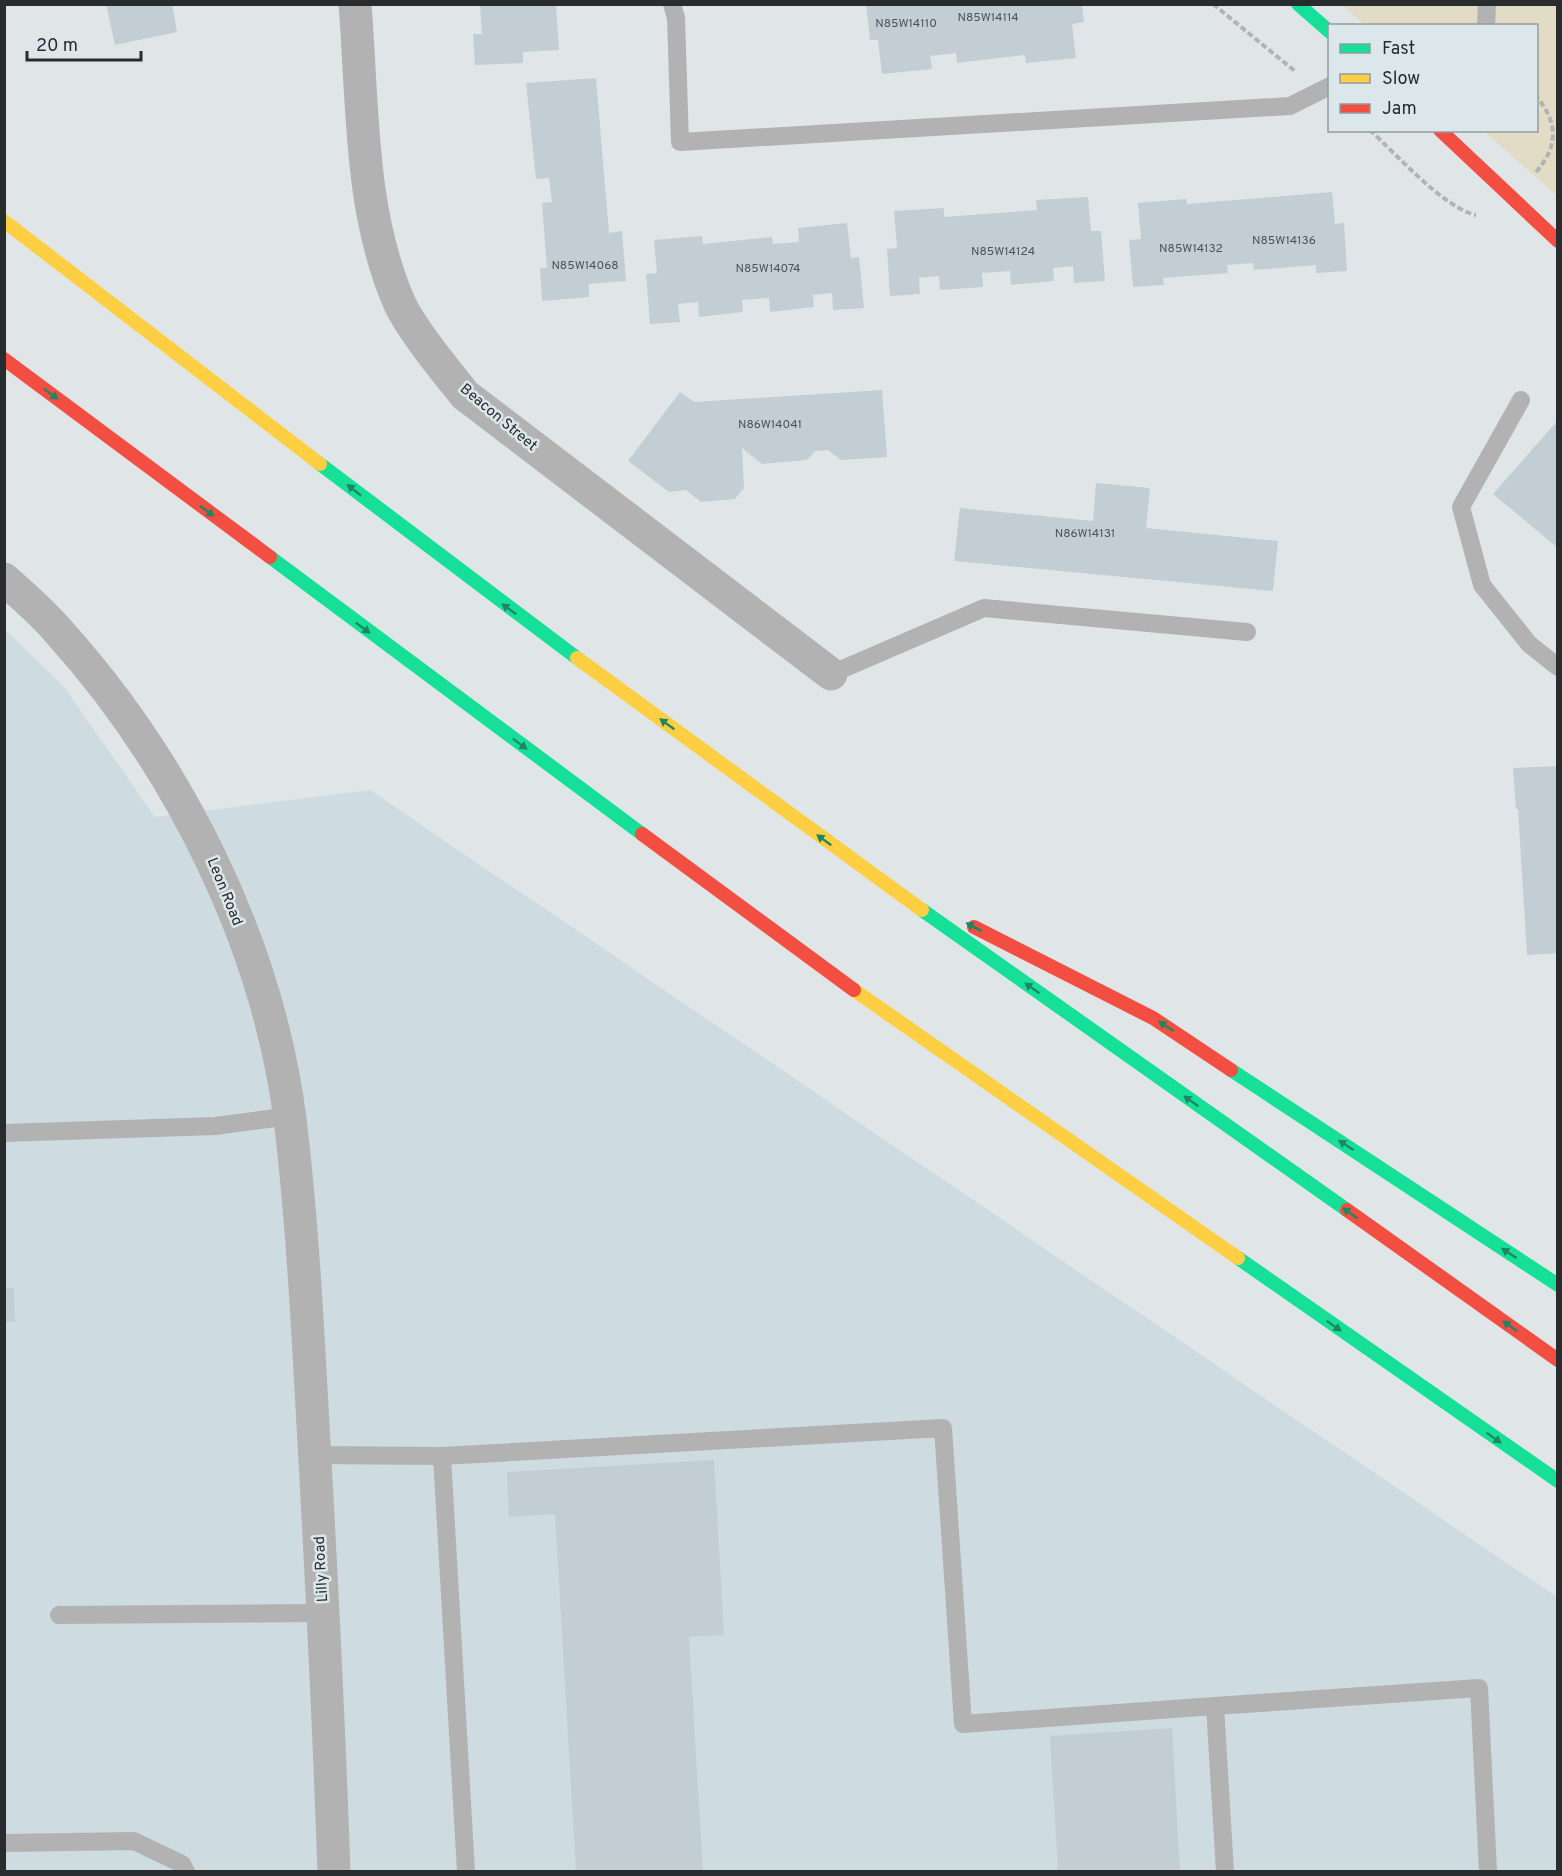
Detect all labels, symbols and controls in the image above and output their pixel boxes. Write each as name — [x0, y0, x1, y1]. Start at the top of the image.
house number: N85W14114 — [957, 10, 1019, 26]
house number: N85W14110 — [875, 16, 937, 32]
scale bar — [27, 24, 141, 62]
legend — [1328, 24, 1538, 132]
text: 20 m — [36, 35, 78, 58]
text: Fast — [1382, 38, 1415, 61]
text: Slow — [1382, 68, 1420, 91]
text: Jam — [1382, 98, 1417, 121]
house number: N85W14136 — [1252, 233, 1316, 249]
house number: N85W14132 — [1159, 241, 1223, 257]
house number: N85W14124 — [971, 244, 1035, 260]
house number: N85W14068 — [551, 258, 619, 274]
house number: N85W14074 — [736, 261, 800, 277]
street label: Beacon Street — [455, 380, 541, 456]
one-way arrow — [44, 388, 59, 400]
house number: N86W14041 — [738, 417, 802, 433]
one-way arrow — [347, 485, 362, 497]
one-way arrow — [200, 505, 215, 517]
house number: N86W14131 — [1055, 526, 1115, 542]
one-way arrow — [502, 603, 517, 615]
one-way arrow — [355, 622, 371, 634]
one-way arrow — [659, 718, 675, 730]
one-way arrow — [512, 738, 528, 750]
one-way arrow — [816, 834, 831, 846]
street label: Leon Road — [202, 855, 246, 929]
one-way arrow — [965, 922, 982, 932]
one-way arrow — [1024, 983, 1040, 994]
one-way arrow — [1157, 1021, 1174, 1032]
one-way arrow — [1184, 1095, 1200, 1107]
one-way arrow — [1338, 1140, 1354, 1151]
one-way arrow — [1343, 1207, 1359, 1219]
one-way arrow — [1501, 1247, 1517, 1259]
one-way arrow — [1326, 1320, 1342, 1332]
one-way arrow — [1502, 1320, 1518, 1332]
one-way arrow — [1486, 1432, 1502, 1443]
street label: Lilly Road — [311, 1535, 333, 1603]

